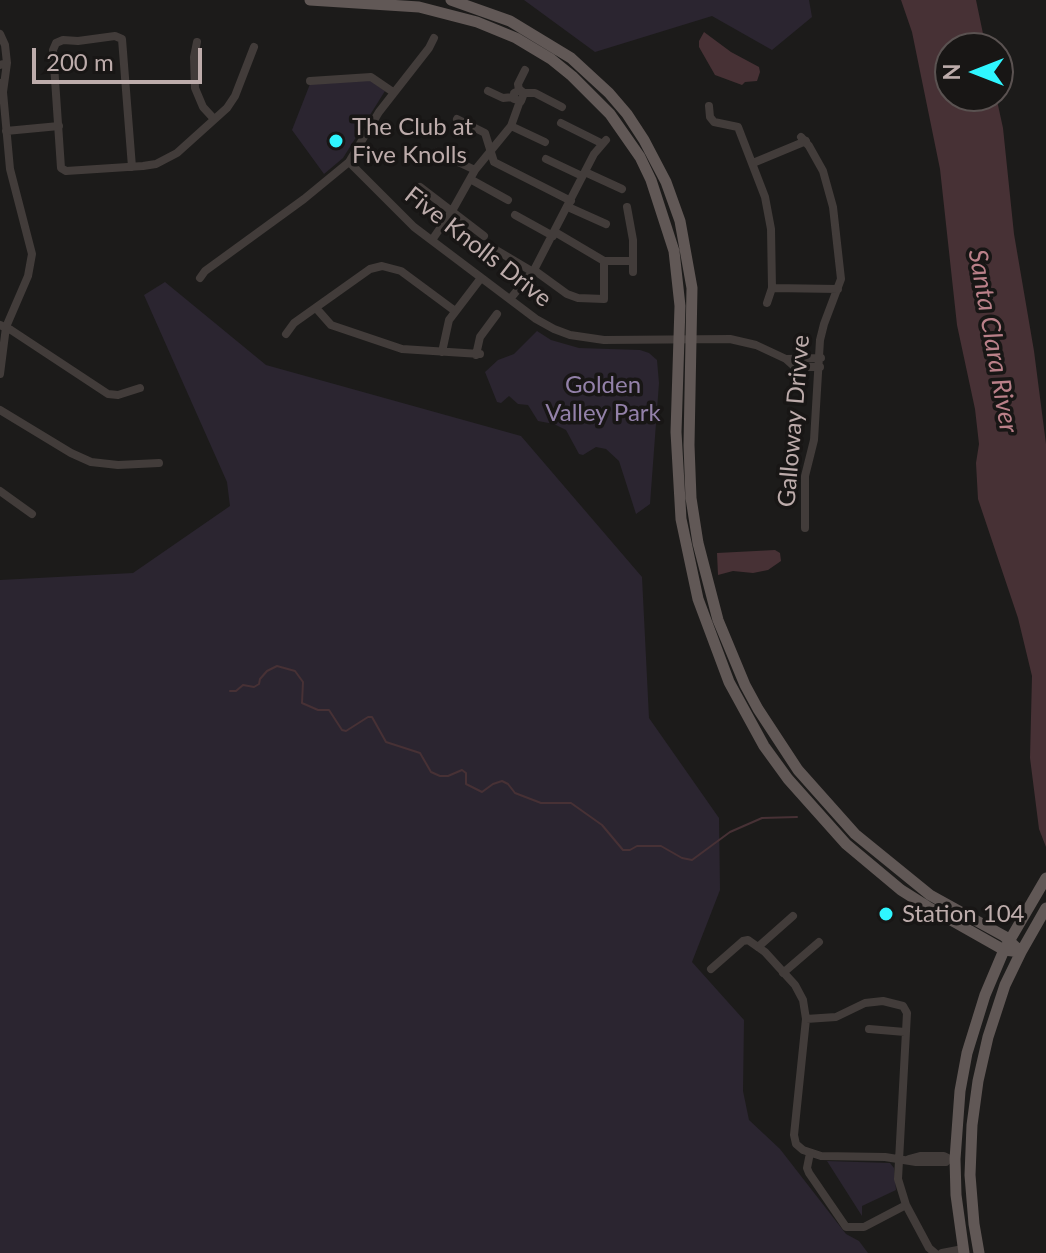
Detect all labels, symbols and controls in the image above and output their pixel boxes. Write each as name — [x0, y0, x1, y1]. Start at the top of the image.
scale bar — [36, 32, 206, 82]
north arrow — [934, 32, 1014, 112]
text: 200 m — [46, 47, 114, 76]
text: N — [938, 64, 965, 80]
place label: The Club at Five Knolls — [352, 113, 473, 169]
marker: The Club at Five Knolls — [327, 132, 345, 150]
street label: Five Knolls Drive — [399, 181, 557, 313]
water label: Santa Clara River — [962, 247, 1024, 435]
street label: Galloway Drivve — [772, 334, 816, 508]
park label: Golden Valley Park — [545, 371, 661, 427]
place label: Station 104 — [902, 900, 1025, 928]
marker: Station 104 — [877, 905, 895, 923]

